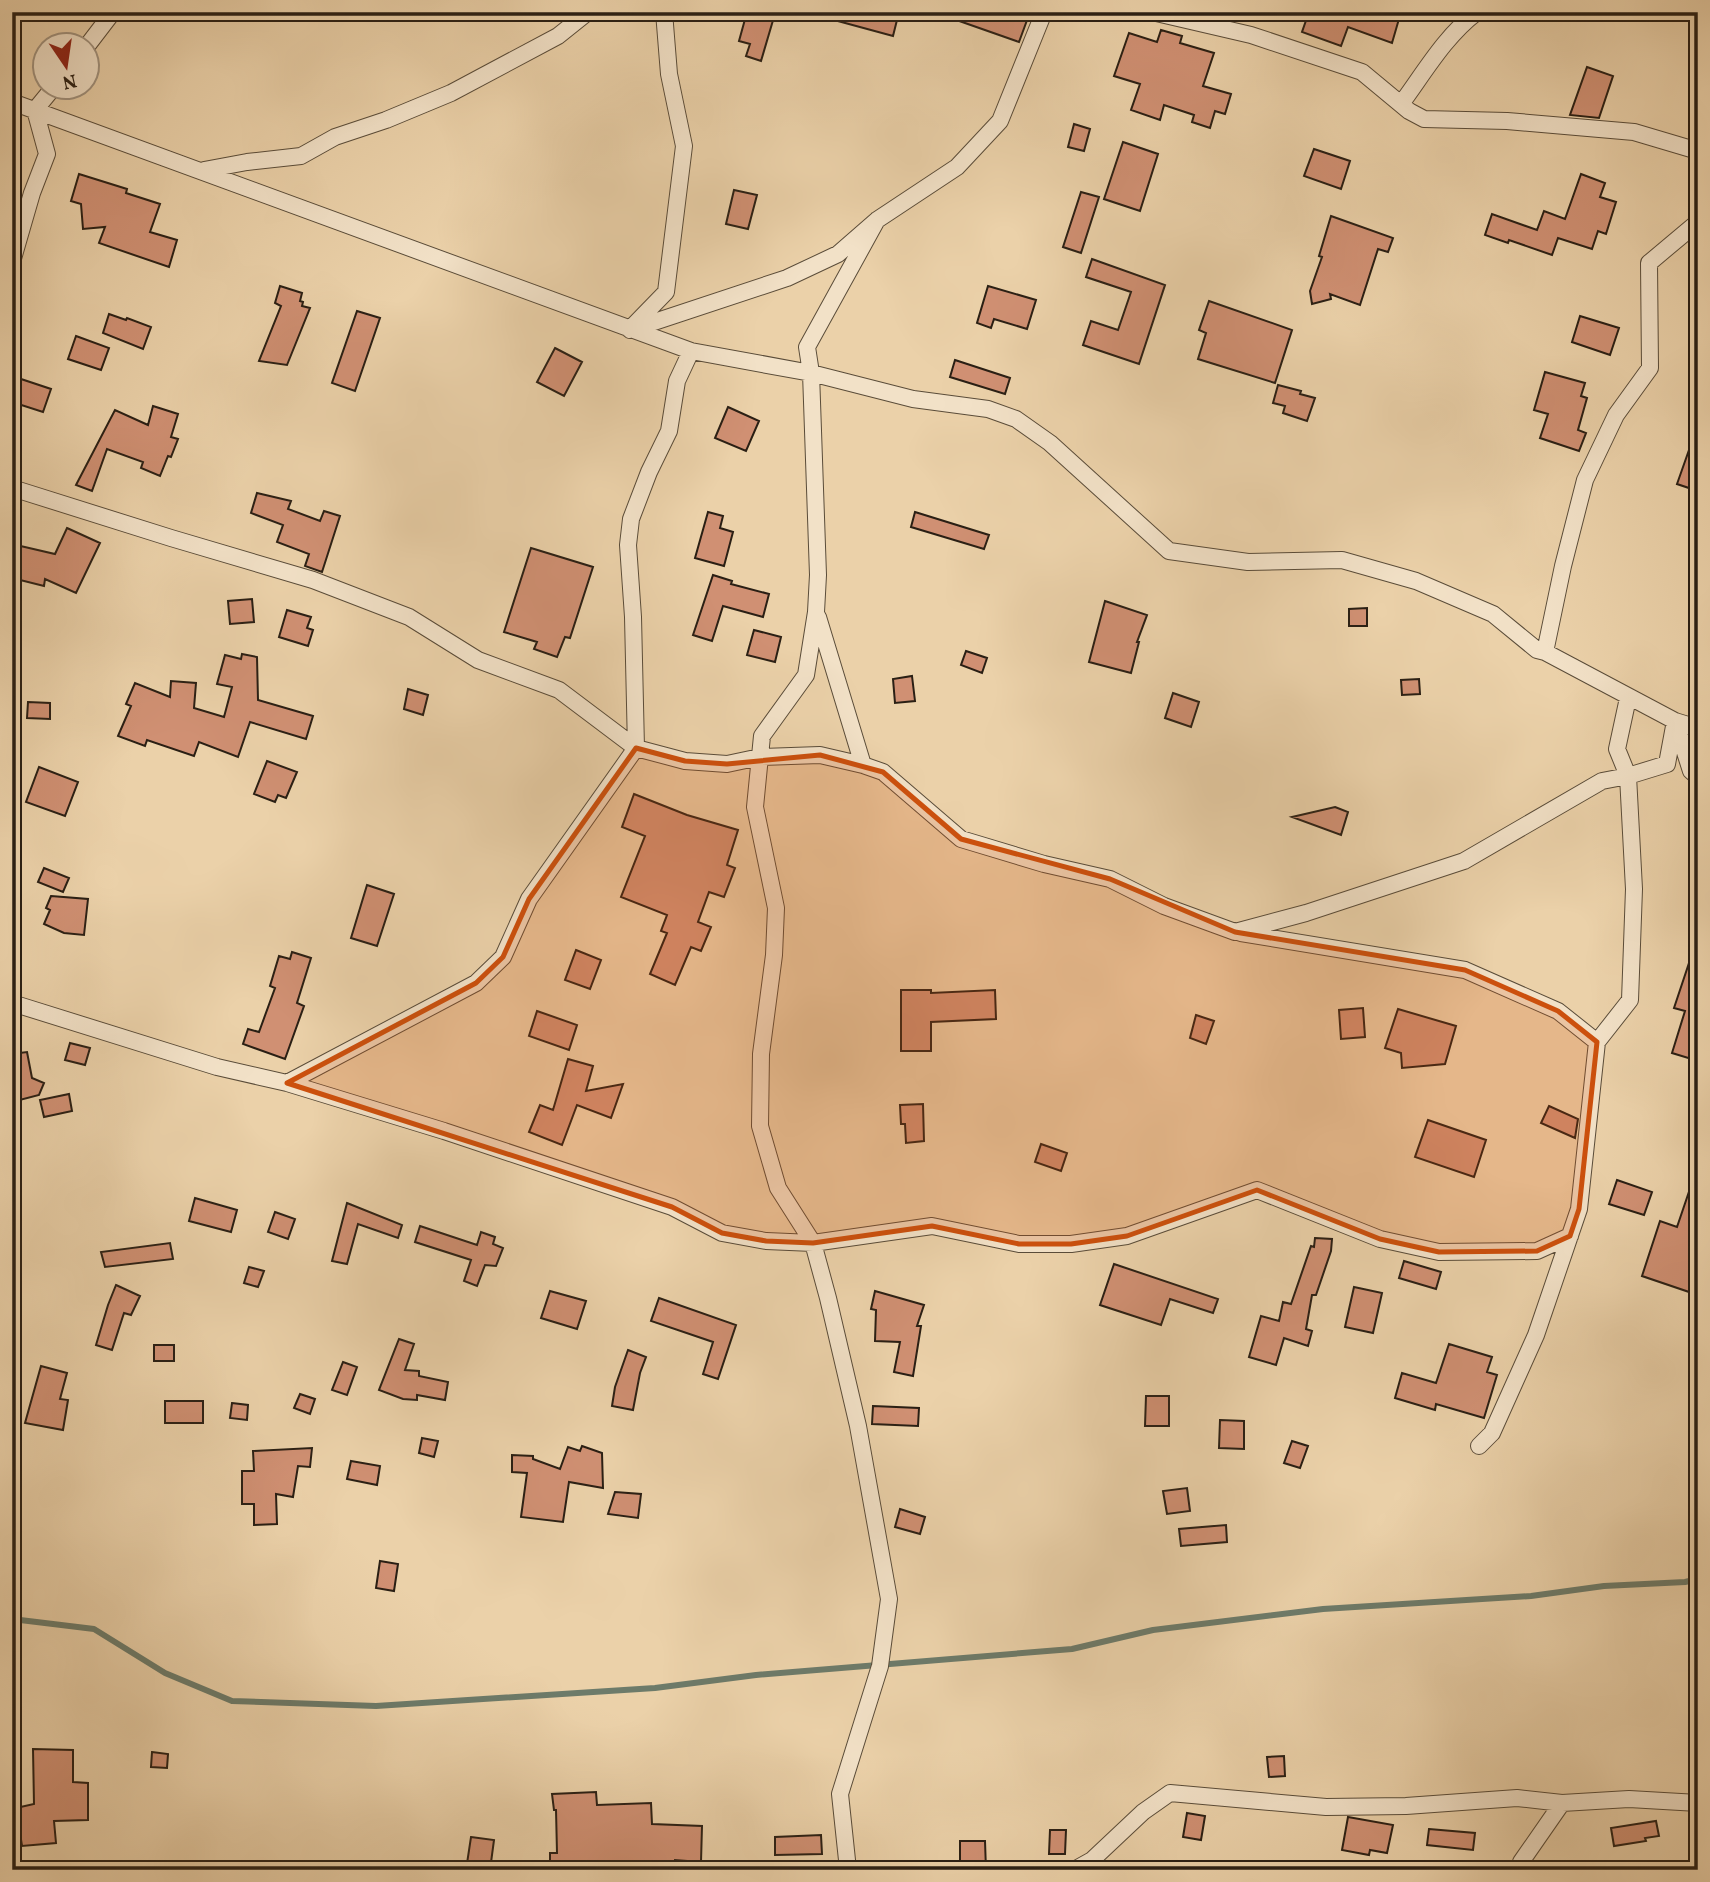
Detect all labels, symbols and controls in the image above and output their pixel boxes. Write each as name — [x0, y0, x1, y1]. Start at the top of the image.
north arrow — [32, 32, 102, 102]
text: N — [60, 66, 79, 95]

